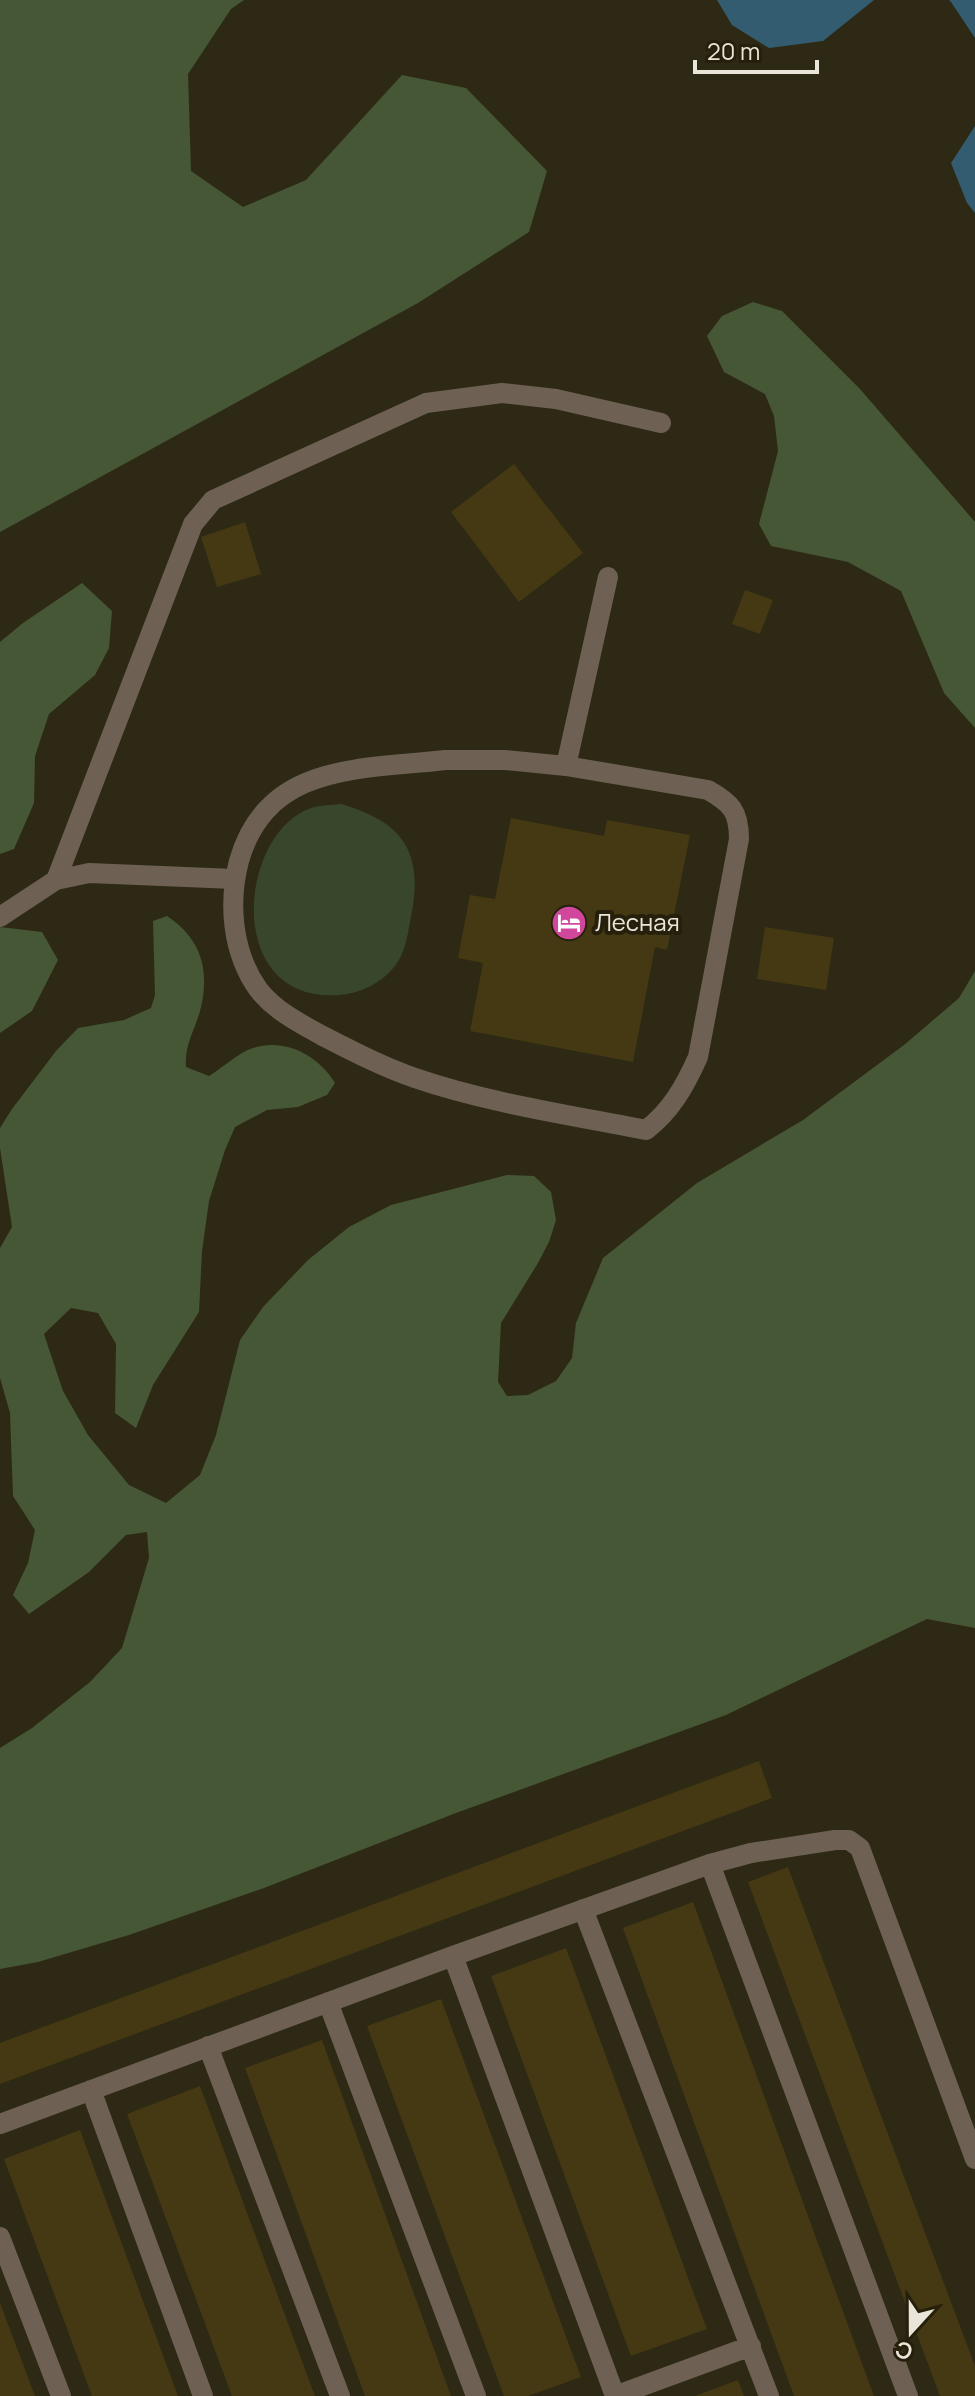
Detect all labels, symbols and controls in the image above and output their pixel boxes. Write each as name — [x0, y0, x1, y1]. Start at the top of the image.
scale bar — [695, 24, 817, 74]
text: 20 m — [707, 34, 760, 67]
hotel icon: Лесная — [550, 904, 588, 942]
place label: Лесная — [595, 905, 680, 938]
north arrow — [871, 2292, 951, 2372]
text: С — [891, 2334, 917, 2368]

